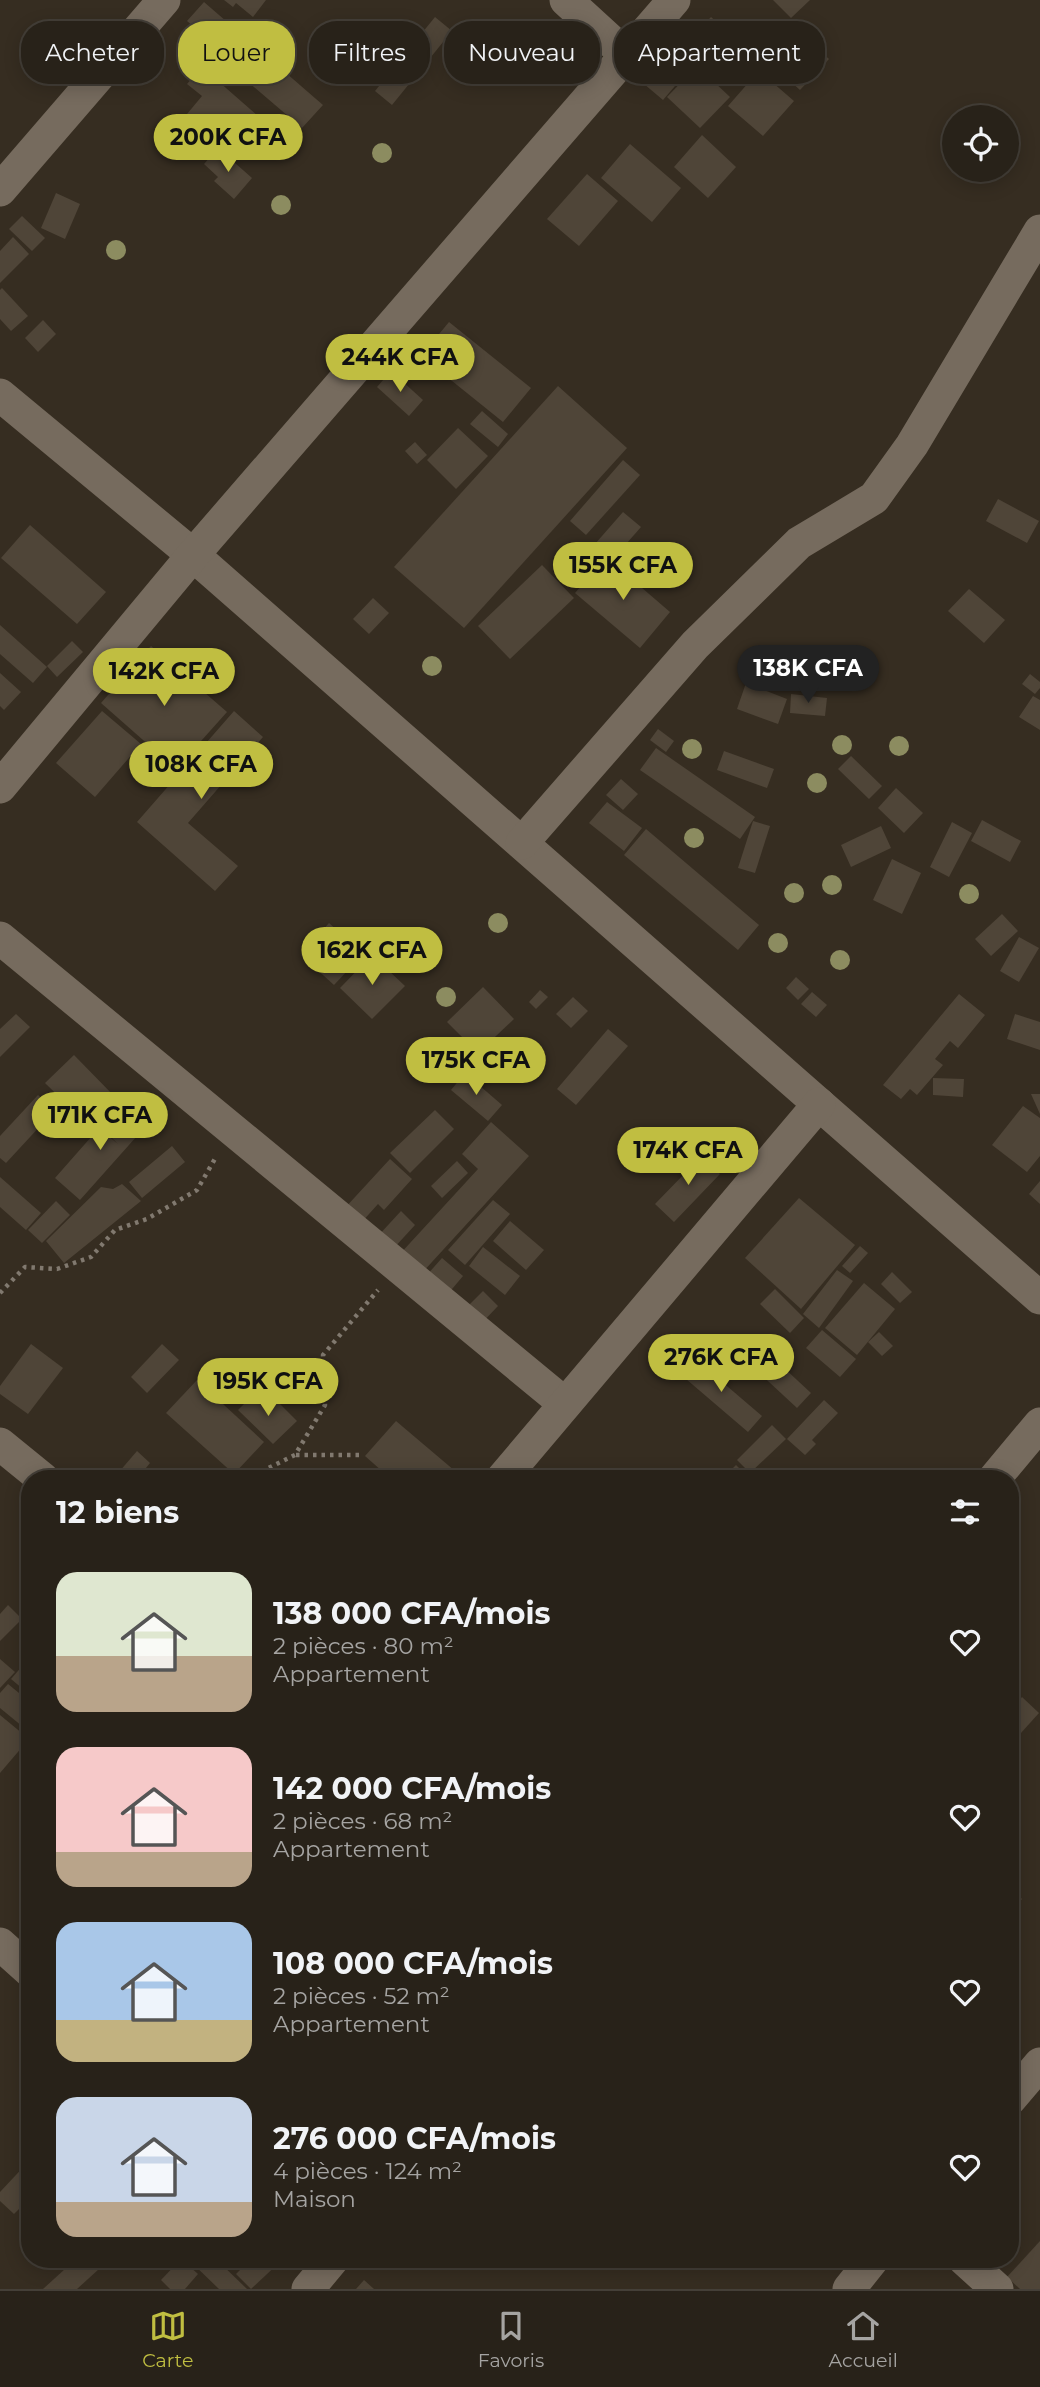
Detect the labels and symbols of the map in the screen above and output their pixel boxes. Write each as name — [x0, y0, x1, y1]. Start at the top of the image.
pin: 200K CFA — [156, 114, 300, 174]
pin: 244K CFA — [328, 334, 472, 394]
pin: 155K CFA — [551, 542, 695, 602]
pin: 138K CFA — [736, 646, 880, 705]
pin: 142K CFA — [92, 648, 236, 708]
pin: 108K CFA — [129, 742, 273, 801]
pin: 162K CFA — [300, 928, 444, 987]
pin: 175K CFA — [404, 1038, 548, 1097]
pin: 171K CFA — [28, 1092, 172, 1152]
pin: 174K CFA — [616, 1128, 760, 1187]
pin: 276K CFA — [649, 1334, 793, 1394]
pin: 195K CFA — [196, 1358, 340, 1418]

